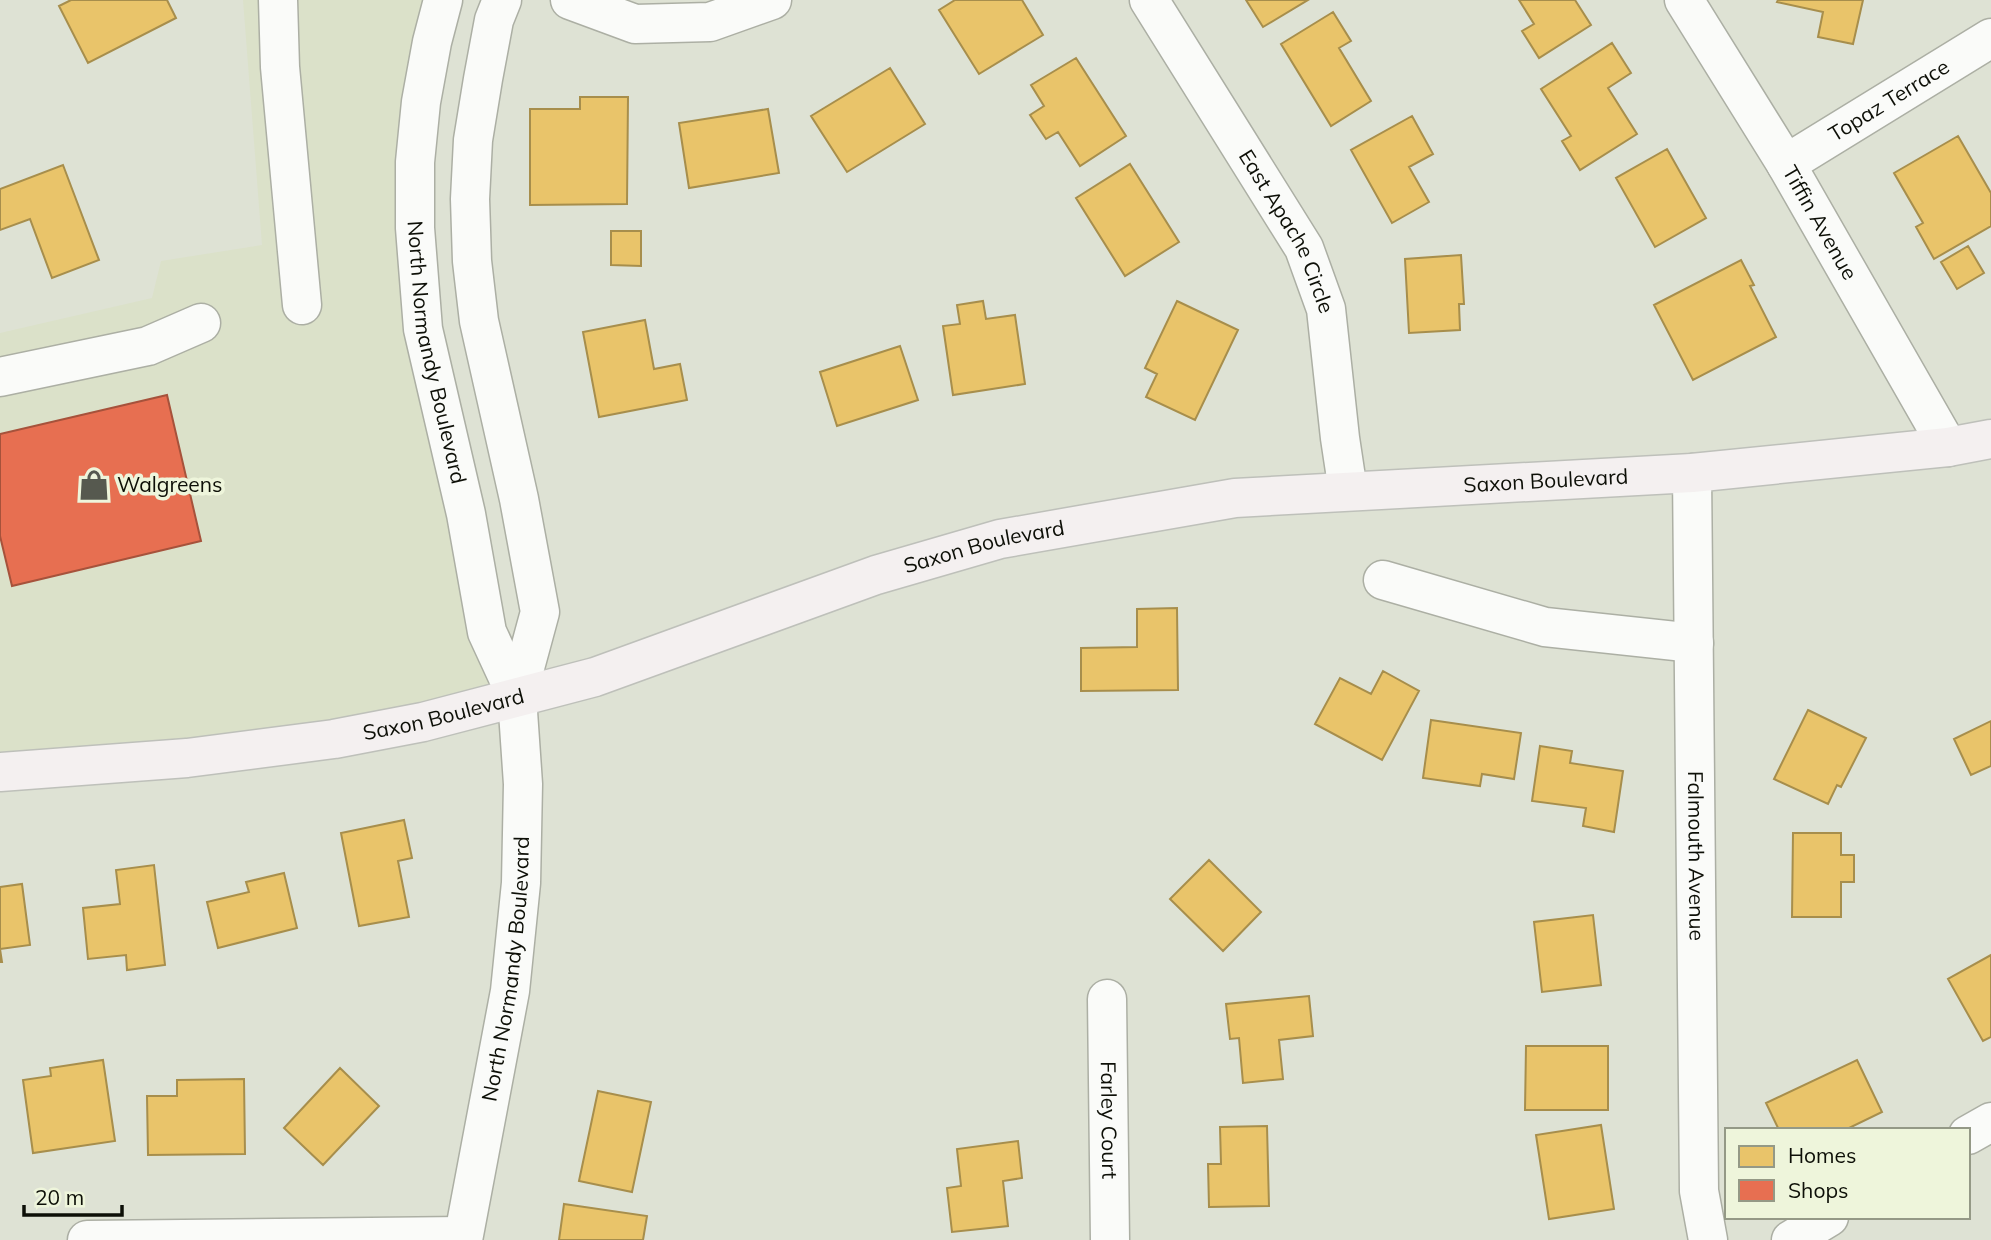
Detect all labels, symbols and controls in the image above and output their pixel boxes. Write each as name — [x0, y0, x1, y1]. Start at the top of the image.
street label: Topaz Terrace — [1824, 53, 1954, 147]
street label: East Apache Circle — [1234, 144, 1340, 317]
street label: Tiffin Avenue — [1778, 161, 1864, 284]
street label: North Normandy Boulevard — [402, 220, 473, 486]
street label: Saxon Boulevard — [1463, 463, 1629, 497]
shop icon: Walgreens — [77, 468, 111, 502]
place label: Walgreens — [117, 471, 222, 497]
street label: Saxon Boulevard — [900, 514, 1066, 578]
street label: Saxon Boulevard — [361, 682, 527, 745]
street label: Falmouth Avenue — [1683, 771, 1711, 941]
street label: North Normandy Boulevard — [475, 836, 534, 1103]
street label: Farley Court — [1096, 1061, 1123, 1179]
legend — [1725, 1128, 1970, 1219]
text: Homes — [1788, 1142, 1856, 1168]
scale bar — [24, 1174, 122, 1218]
text: Shops — [1788, 1177, 1848, 1203]
text: 20 m — [35, 1184, 84, 1210]

